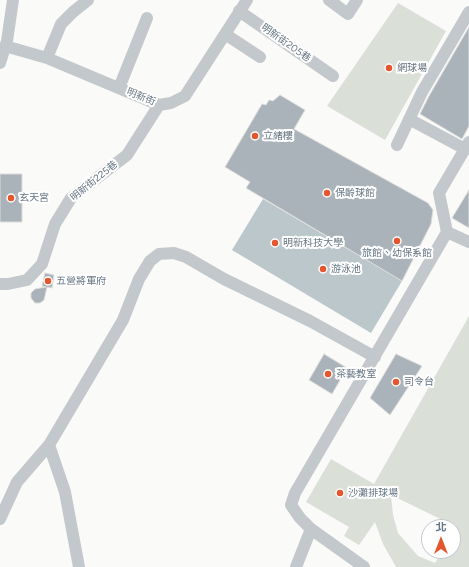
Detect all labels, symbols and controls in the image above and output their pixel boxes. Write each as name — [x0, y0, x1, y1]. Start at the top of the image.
street label: 明新街205巷 — [259, 22, 313, 64]
place label: 網球場 — [397, 62, 427, 74]
marker: 網球場 — [384, 63, 394, 73]
street label: 明新街 — [125, 86, 157, 108]
place label: 立緒樓 — [263, 130, 293, 142]
marker: 立緒樓 — [250, 131, 260, 141]
street label: 明新街225巷 — [68, 158, 120, 204]
place label: 保齡球館 — [335, 187, 375, 199]
marker: 保齡球館 — [322, 188, 332, 198]
place label: 玄天宮 — [19, 192, 49, 204]
marker: 玄天宮 — [6, 193, 16, 203]
marker: 旅館、幼保系館 — [392, 236, 402, 246]
place label: 明新科技大學 — [283, 237, 343, 249]
marker: 明新科技大學 — [270, 238, 280, 248]
place label: 旅館、幼保系館 — [362, 247, 432, 259]
place label: 游泳池 — [331, 263, 361, 275]
marker: 游泳池 — [318, 264, 328, 274]
place label: 五營將軍府 — [56, 275, 106, 287]
marker: 五營將軍府 — [43, 276, 53, 286]
place label: 茶藝教室 — [336, 368, 376, 380]
marker: 茶藝教室 — [323, 369, 333, 379]
place label: 司令台 — [404, 376, 434, 388]
marker: 司令台 — [391, 377, 401, 387]
place label: 沙灘排球場 — [348, 487, 398, 499]
marker: 沙灘排球場 — [335, 488, 345, 498]
north arrow — [421, 519, 461, 559]
text: 北 — [436, 521, 447, 534]

